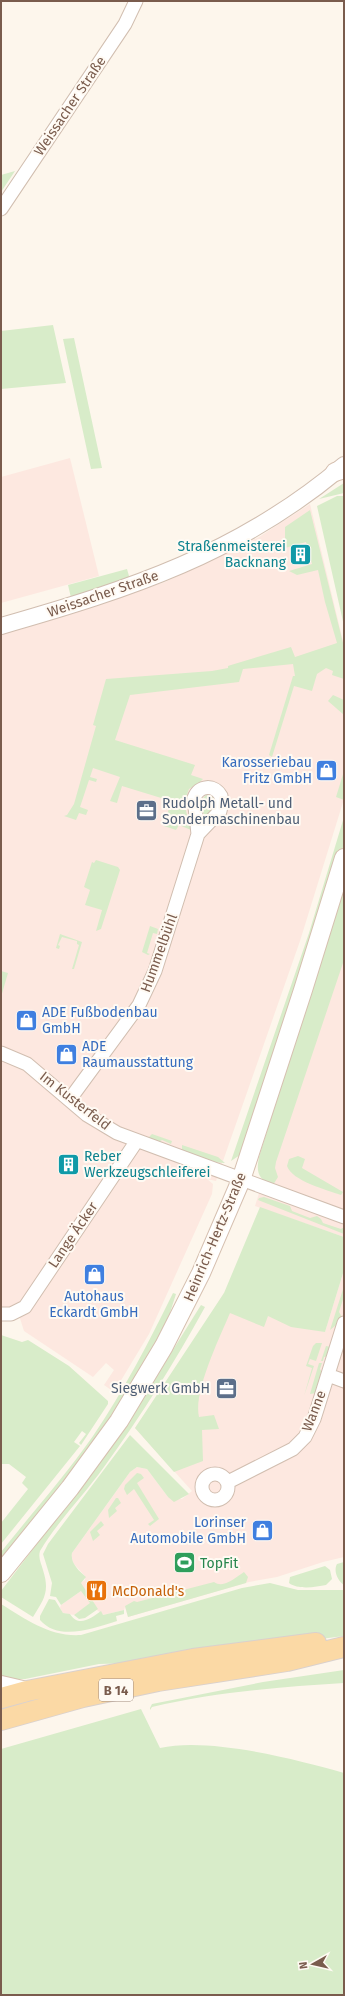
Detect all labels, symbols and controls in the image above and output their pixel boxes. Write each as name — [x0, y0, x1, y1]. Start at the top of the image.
street label: Weissacher Straße — [30, 53, 110, 159]
place label: Straßenmeisterei Backnang — [178, 538, 287, 571]
building icon: Straßenmeisterei Backnang — [288, 541, 314, 567]
street label: Weissacher Straße — [45, 567, 161, 621]
place label: Karosseriebau Fritz GmbH — [222, 754, 312, 787]
shop icon: Karosseriebau Fritz GmbH — [314, 757, 340, 783]
place label: Rudolph Metall- und Sondermaschinenbau — [162, 795, 300, 828]
office icon: Rudolph Metall- und Sondermaschinenbau — [134, 798, 160, 824]
street label: Hummelbühl — [137, 911, 181, 995]
place label: ADE Fußbodenbau GmbH — [42, 1004, 158, 1037]
shop icon: ADE Fußbodenbau GmbH — [14, 1007, 40, 1033]
place label: ADE Raumausstattung — [82, 1038, 194, 1071]
shop icon: ADE Raumausstattung — [53, 1041, 79, 1067]
street label: Im Kusterfeld — [36, 1068, 114, 1134]
place label: Reber Werkzeugschleiferei — [84, 1148, 210, 1181]
building icon: Reber Werkzeugschleiferei — [55, 1151, 81, 1177]
street label: Heinrich-Hertz-Straße — [180, 1170, 250, 1304]
street label: Lange Äcker — [45, 1198, 102, 1271]
shop icon: Autohaus Eckardt GmbH — [81, 1261, 107, 1287]
place label: Autohaus Eckardt GmbH — [49, 1288, 139, 1321]
office icon: Siegwerk GmbH — [213, 1375, 239, 1401]
place label: Siegwerk GmbH — [111, 1380, 210, 1397]
street label: Wanne — [298, 1388, 330, 1434]
place label: Lorinser Automobile GmbH — [130, 1514, 247, 1547]
shop icon: Lorinser Automobile GmbH — [249, 1517, 275, 1543]
sports icon: TopFit — [171, 1550, 197, 1576]
place label: TopFit — [200, 1555, 239, 1572]
restaurant icon: McDonald's — [84, 1578, 110, 1604]
place label: McDonald's — [112, 1583, 185, 1600]
road number: B 14 — [99, 1679, 133, 1701]
north arrow — [293, 1944, 333, 1984]
text: N — [297, 1961, 311, 1970]

